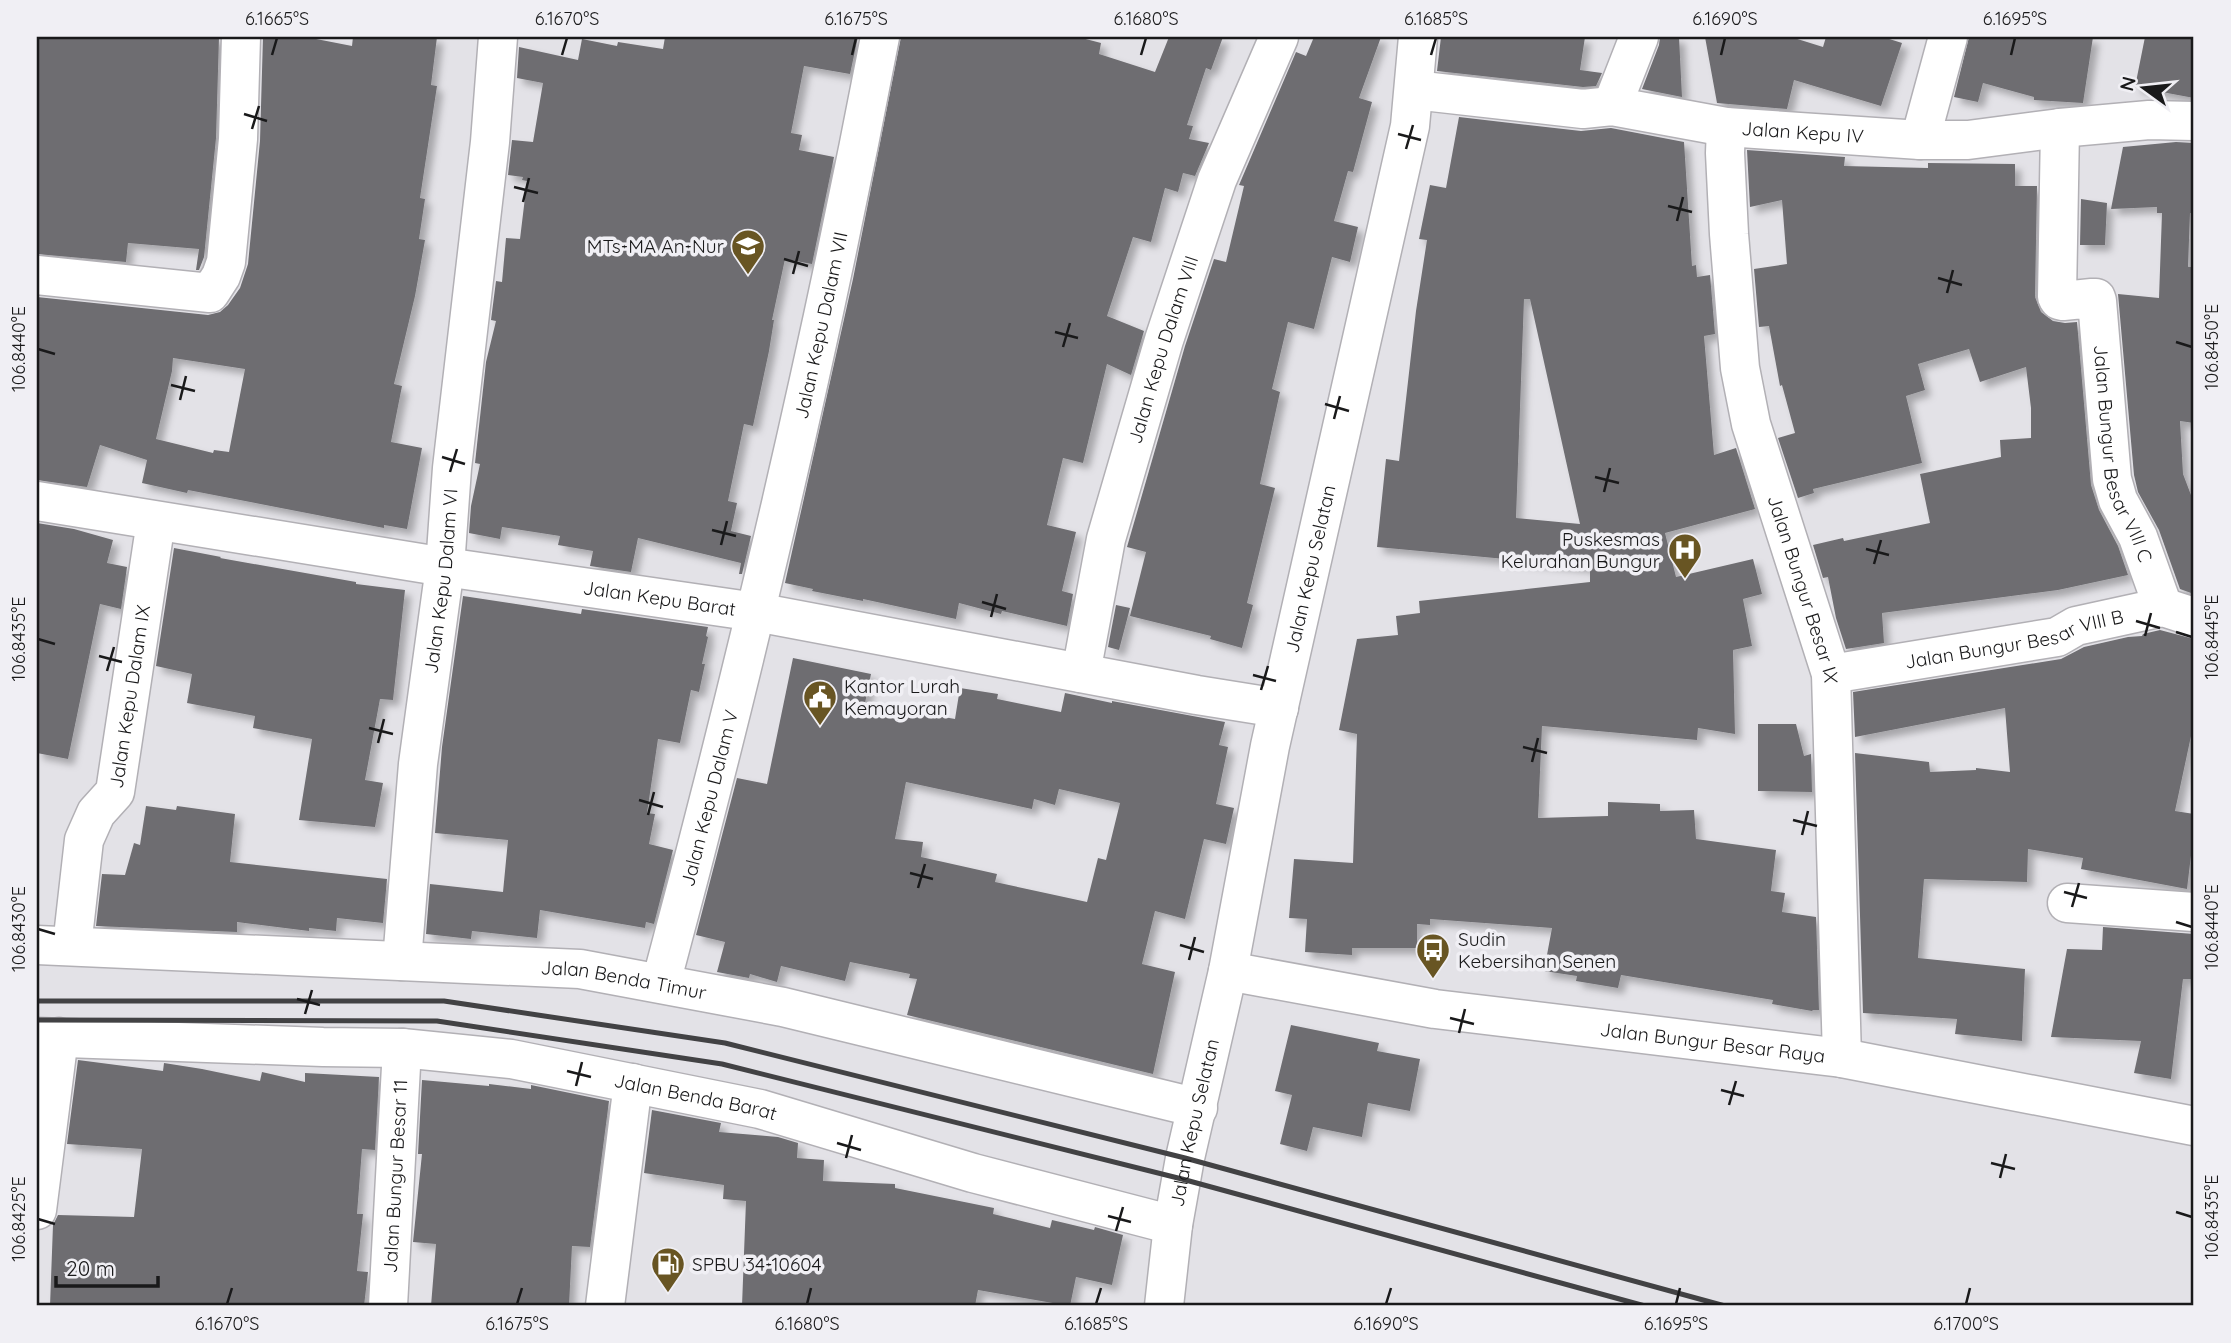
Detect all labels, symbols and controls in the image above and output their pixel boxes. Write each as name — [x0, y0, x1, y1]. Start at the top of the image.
text: 6.1665°S — [245, 7, 309, 30]
text: 6.1670°S — [535, 7, 599, 30]
text: 6.1675°S — [824, 7, 888, 30]
text: 6.1680°S — [1113, 7, 1179, 30]
text: 6.1685°S — [1404, 7, 1468, 30]
text: 6.1690°S — [1692, 7, 1758, 30]
text: 6.1695°S — [1983, 7, 2047, 30]
north arrow — [2108, 52, 2178, 122]
text: N — [2114, 74, 2141, 93]
street label: Jalan Kepu IV — [1741, 116, 1865, 148]
school or university icon: MTs-MA An-Nur — [729, 227, 767, 276]
street label: Jalan Kepu Dalam VII — [789, 229, 853, 421]
place label: MTs-MA An-Nur — [587, 234, 725, 258]
street label: Jalan Kepu Dalam VIII — [1122, 252, 1203, 447]
text: 106.8450°E — [2200, 304, 2223, 390]
text: 106.8440°E — [7, 306, 30, 392]
street label: Jalan Bungur Besar VIII C — [2089, 344, 2158, 565]
street label: Jalan Kepu Selatan — [1279, 483, 1341, 655]
street label: Jalan Kepu Dalam VI — [419, 488, 463, 675]
street label: Jalan Bungur Besar IX — [1763, 492, 1843, 683]
place label: Puskesmas Kelurahan Bungur — [1501, 527, 1661, 573]
hospital icon: Puskesmas Kelurahan Bungur — [1666, 531, 1704, 580]
street label: Jalan Kepu Barat — [581, 575, 737, 621]
text: 106.8445°E — [2200, 594, 2223, 680]
text: 106.8435°E — [7, 597, 30, 681]
street label: Jalan Kepu Dalam IX — [104, 603, 155, 790]
street label: Jalan Bungur Besar VIII B — [1903, 604, 2126, 674]
place label: Kantor Lurah Kemayoran — [844, 674, 960, 720]
public building icon: Kantor Lurah Kemayoran — [801, 678, 839, 727]
street label: Jalan Kepu Dalam V — [675, 707, 743, 889]
text: 106.8440°E — [2200, 884, 2223, 970]
text: 106.8430°E — [7, 886, 30, 972]
place label: Sudin Kebersihan Senen — [1458, 927, 1616, 973]
bus stop icon: Sudin Kebersihan Senen — [1414, 931, 1452, 980]
street label: Jalan Benda Timur — [540, 955, 709, 1005]
street label: Jalan Bungur Besar Raya — [1599, 1017, 1826, 1068]
street label: Jalan Kepu Selatan — [1164, 1036, 1224, 1209]
street label: Jalan Benda Barat — [612, 1068, 780, 1125]
street label: Jalan Bungur Besar 11 — [378, 1079, 412, 1274]
text: 106.8435°E — [2200, 1175, 2223, 1259]
text: 106.8425°E — [7, 1176, 30, 1262]
scale bar — [56, 1245, 158, 1289]
fuel station icon: SPBU 34-10604 — [649, 1245, 687, 1294]
place label: SPBU 34-10604 — [692, 1252, 821, 1276]
text: 20 m — [66, 1255, 115, 1281]
text: 6.1670°S — [195, 1312, 259, 1335]
text: 6.1675°S — [485, 1312, 549, 1335]
text: 6.1680°S — [774, 1312, 840, 1335]
text: 6.1685°S — [1064, 1312, 1128, 1335]
text: 6.1690°S — [1353, 1312, 1419, 1335]
text: 6.1695°S — [1644, 1312, 1708, 1335]
text: 6.1700°S — [1933, 1312, 1999, 1335]

